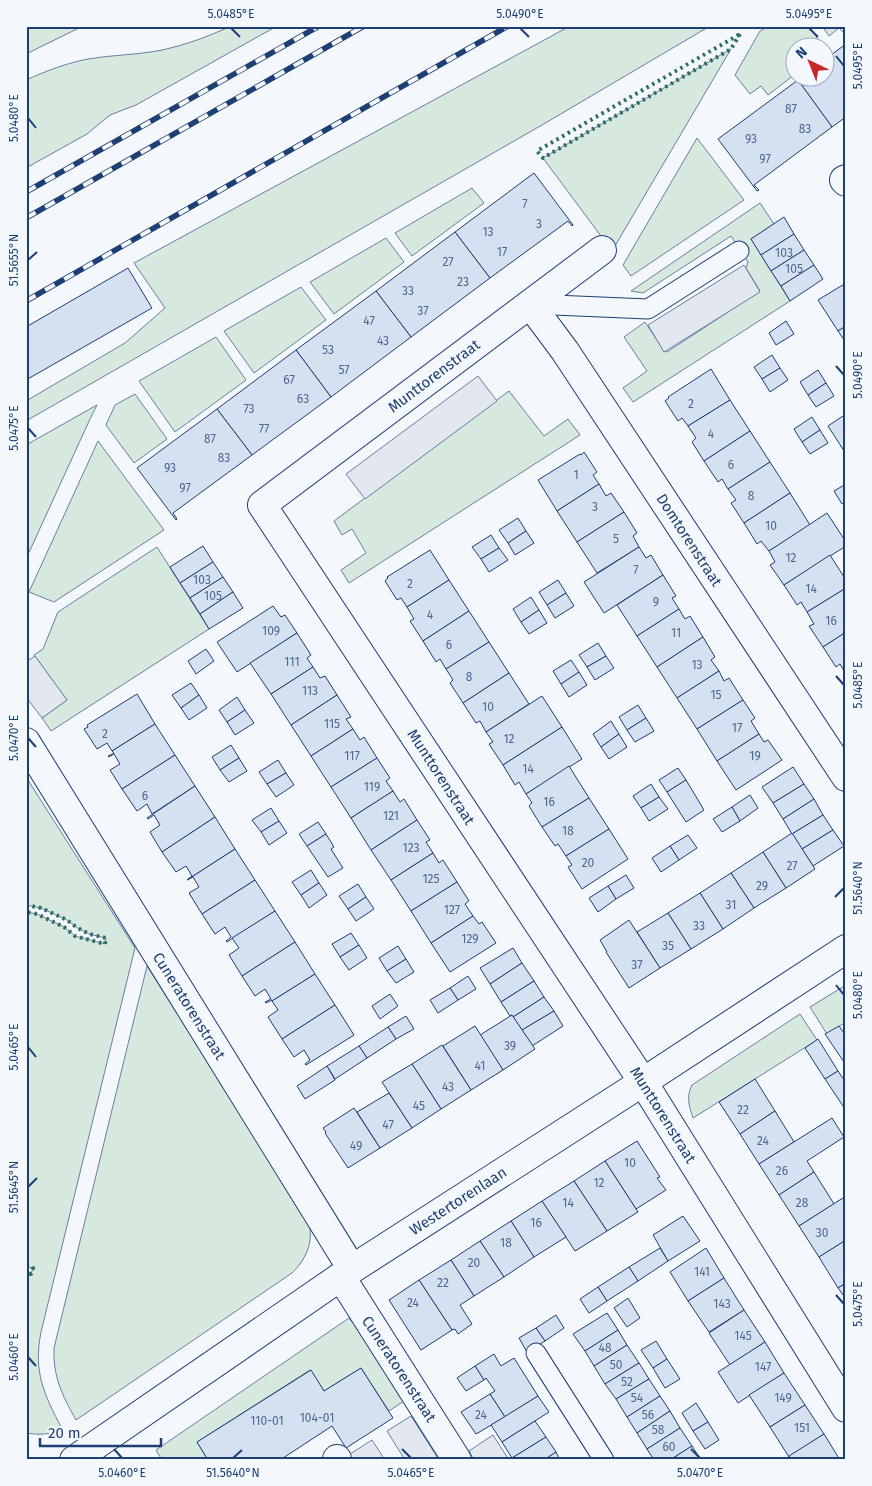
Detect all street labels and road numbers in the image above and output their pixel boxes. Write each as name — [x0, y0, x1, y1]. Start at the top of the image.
street label: Munttorenstraat — [385, 335, 484, 416]
street label: Domtorenstraat — [652, 490, 726, 590]
street label: Munttorenstraat — [403, 726, 479, 829]
street label: Cuneratorenstraat — [149, 949, 229, 1063]
street label: Munttorenstraat — [626, 1063, 700, 1167]
street label: Westertorenlaan — [406, 1163, 510, 1239]
street label: Cuneratorenstraat — [358, 1313, 440, 1426]

